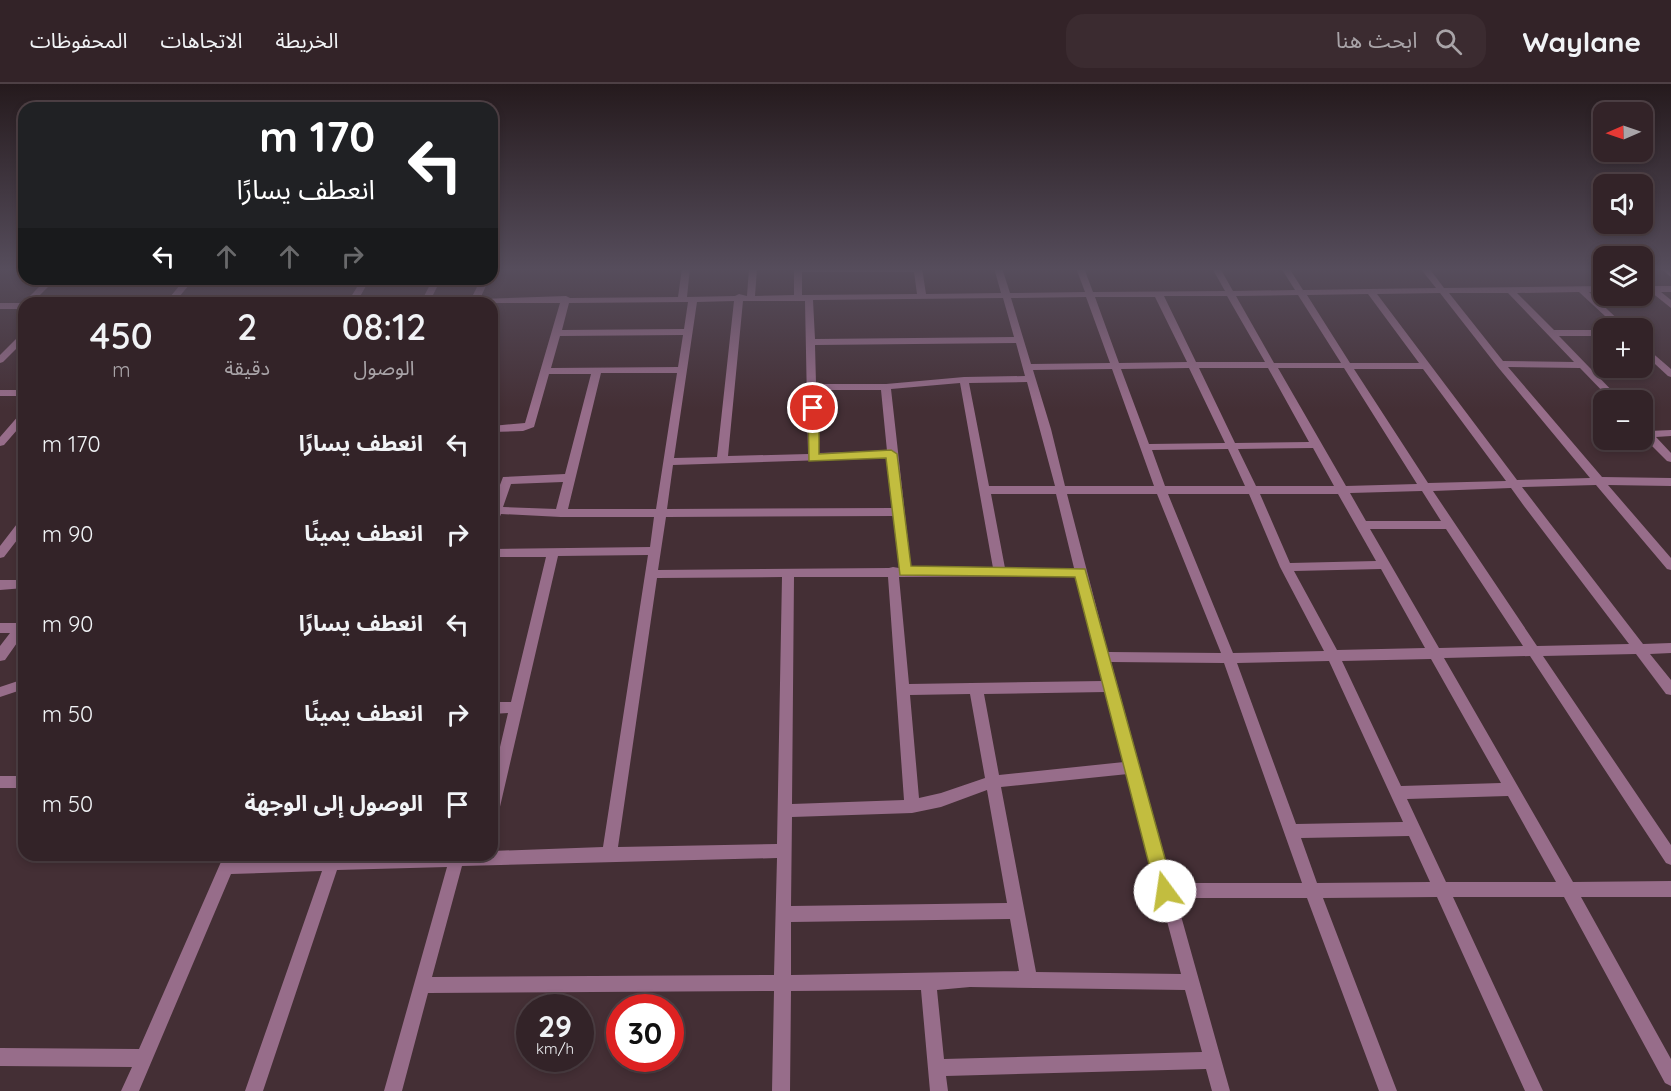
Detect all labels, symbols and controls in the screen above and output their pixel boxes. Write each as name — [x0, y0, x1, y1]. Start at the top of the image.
search box — [1066, 14, 1486, 68]
text: Waylane — [1522, 24, 1641, 59]
icon: search — [1432, 25, 1465, 58]
text: ابحث هنا — [1336, 26, 1417, 54]
text: المحفوظات — [30, 27, 127, 53]
text: الاتجاهات — [160, 27, 242, 53]
text: الخريطة — [275, 27, 338, 53]
north arrow — [1593, 102, 1653, 162]
map controls — [1593, 102, 1653, 450]
text: 170 m — [259, 110, 375, 163]
icon: left — [396, 126, 474, 204]
text: انعطف يسارًا — [237, 172, 375, 206]
button: sound — [1593, 174, 1653, 234]
icon: left — [147, 240, 180, 273]
icon: ahead — [210, 240, 243, 273]
icon: ahead — [273, 240, 306, 273]
icon: right — [336, 240, 369, 273]
button: layers — [1593, 246, 1653, 306]
text: 2 — [237, 304, 257, 349]
text: 08:12 — [342, 304, 426, 349]
text: 450 — [90, 313, 153, 358]
button: + — [1593, 318, 1653, 378]
text: دقيقة — [224, 355, 270, 380]
text: الوصول — [354, 355, 414, 380]
text: m — [112, 357, 130, 382]
pin — [787, 382, 838, 433]
button: − — [1593, 390, 1653, 450]
icon: arrive — [796, 391, 829, 424]
icon: left — [441, 428, 474, 461]
text: انعطف يسارًا — [299, 429, 423, 457]
text: 170 m — [42, 430, 101, 458]
icon: right — [441, 518, 474, 551]
text: انعطف يمينًا — [304, 519, 423, 547]
text: 90 m — [42, 520, 93, 548]
icon: left — [441, 608, 474, 641]
text: انعطف يسارًا — [299, 609, 423, 637]
text: 90 m — [42, 610, 93, 638]
icon: right — [441, 698, 474, 731]
text: انعطف يمينًا — [304, 699, 423, 727]
text: 50 m — [42, 700, 93, 728]
icon: arrive — [441, 788, 474, 821]
text: الوصول إلى الوجهة — [245, 789, 423, 817]
text: 50 m — [42, 790, 93, 818]
position arrow — [1133, 859, 1197, 923]
speed limit sign: 30 — [606, 994, 684, 1072]
text: 29 — [538, 1007, 572, 1045]
text: km/h — [536, 1039, 574, 1058]

